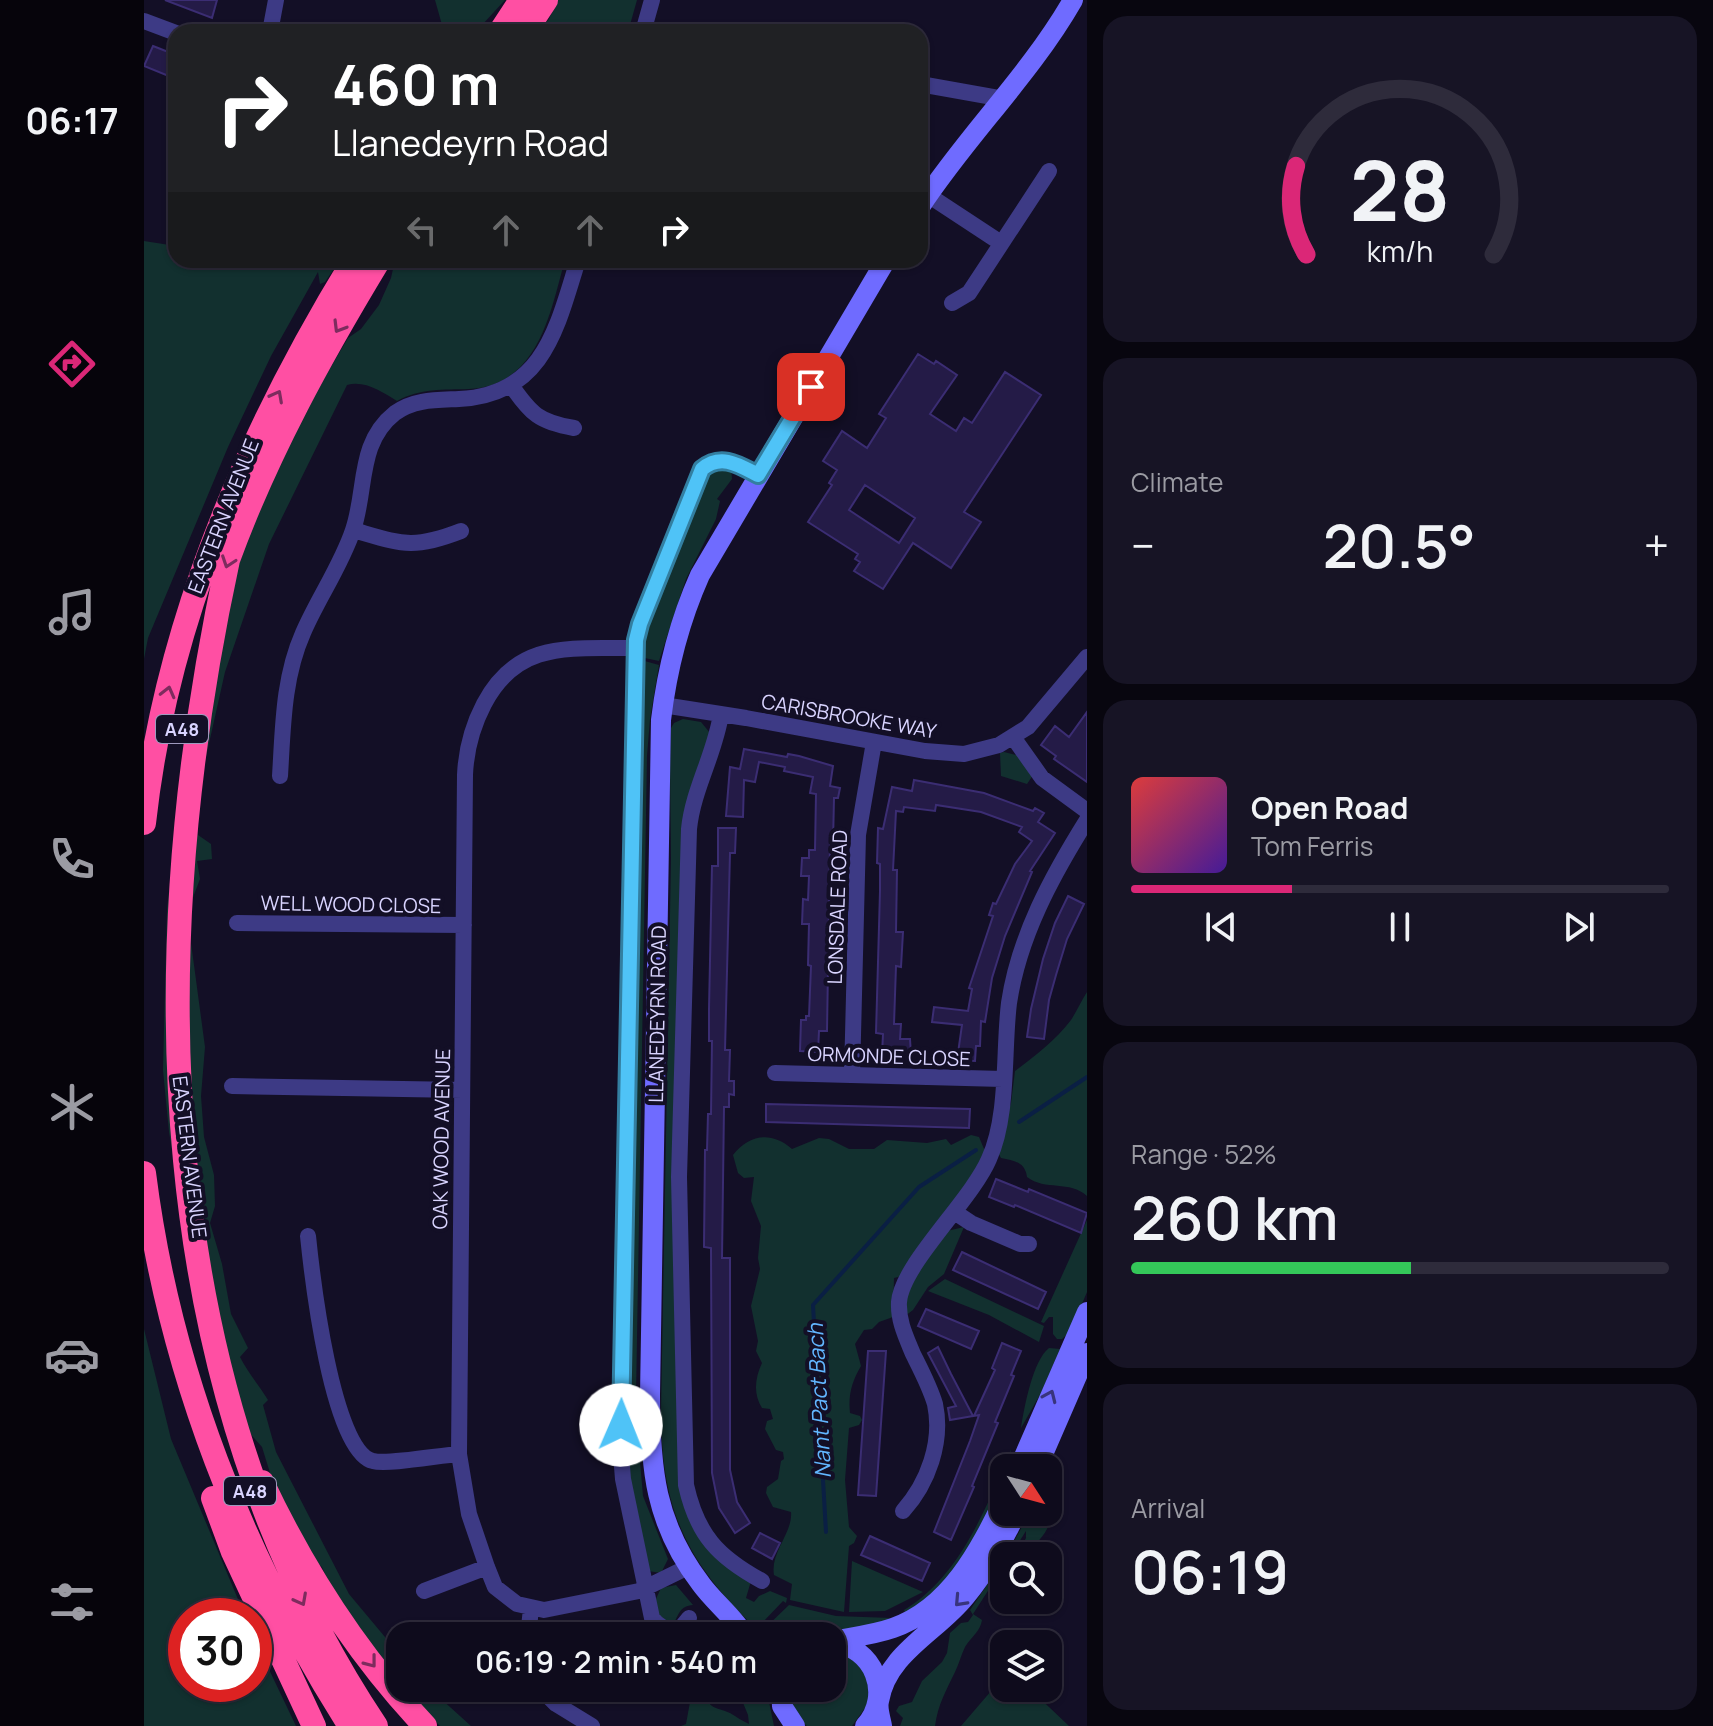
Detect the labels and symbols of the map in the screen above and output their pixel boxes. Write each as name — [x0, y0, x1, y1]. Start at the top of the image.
one-way arrow — [333, 318, 349, 333]
pin — [777, 353, 845, 421]
one-way arrow — [267, 389, 282, 404]
street label: EASTERN AVENUE — [181, 435, 265, 597]
one-way arrow — [222, 554, 238, 568]
one-way arrow — [159, 685, 176, 699]
street label: CARISBROOKE WAY — [759, 687, 939, 745]
road number: A48 — [156, 715, 208, 743]
street label: LONSDALE ROAD — [821, 829, 853, 985]
street label: WELL WOOD CLOSE — [261, 889, 441, 919]
street label: LLANEDEYRN ROAD — [642, 925, 672, 1103]
street label: ORMONDE CLOSE — [807, 1040, 971, 1072]
street label: OAK WOOD AVENUE — [426, 1048, 456, 1230]
street label: EASTERN AVENUE — [167, 1074, 213, 1240]
water label: Nant Pact Bach — [800, 1322, 838, 1479]
position arrow — [579, 1383, 663, 1467]
one-way arrow — [1040, 1390, 1056, 1405]
north arrow — [990, 1454, 1062, 1526]
road number: A48 — [224, 1477, 276, 1505]
one-way arrow — [291, 1592, 306, 1607]
one-way arrow — [955, 1592, 970, 1606]
speed limit sign: 30 — [168, 1598, 272, 1702]
one-way arrow — [361, 1653, 376, 1667]

